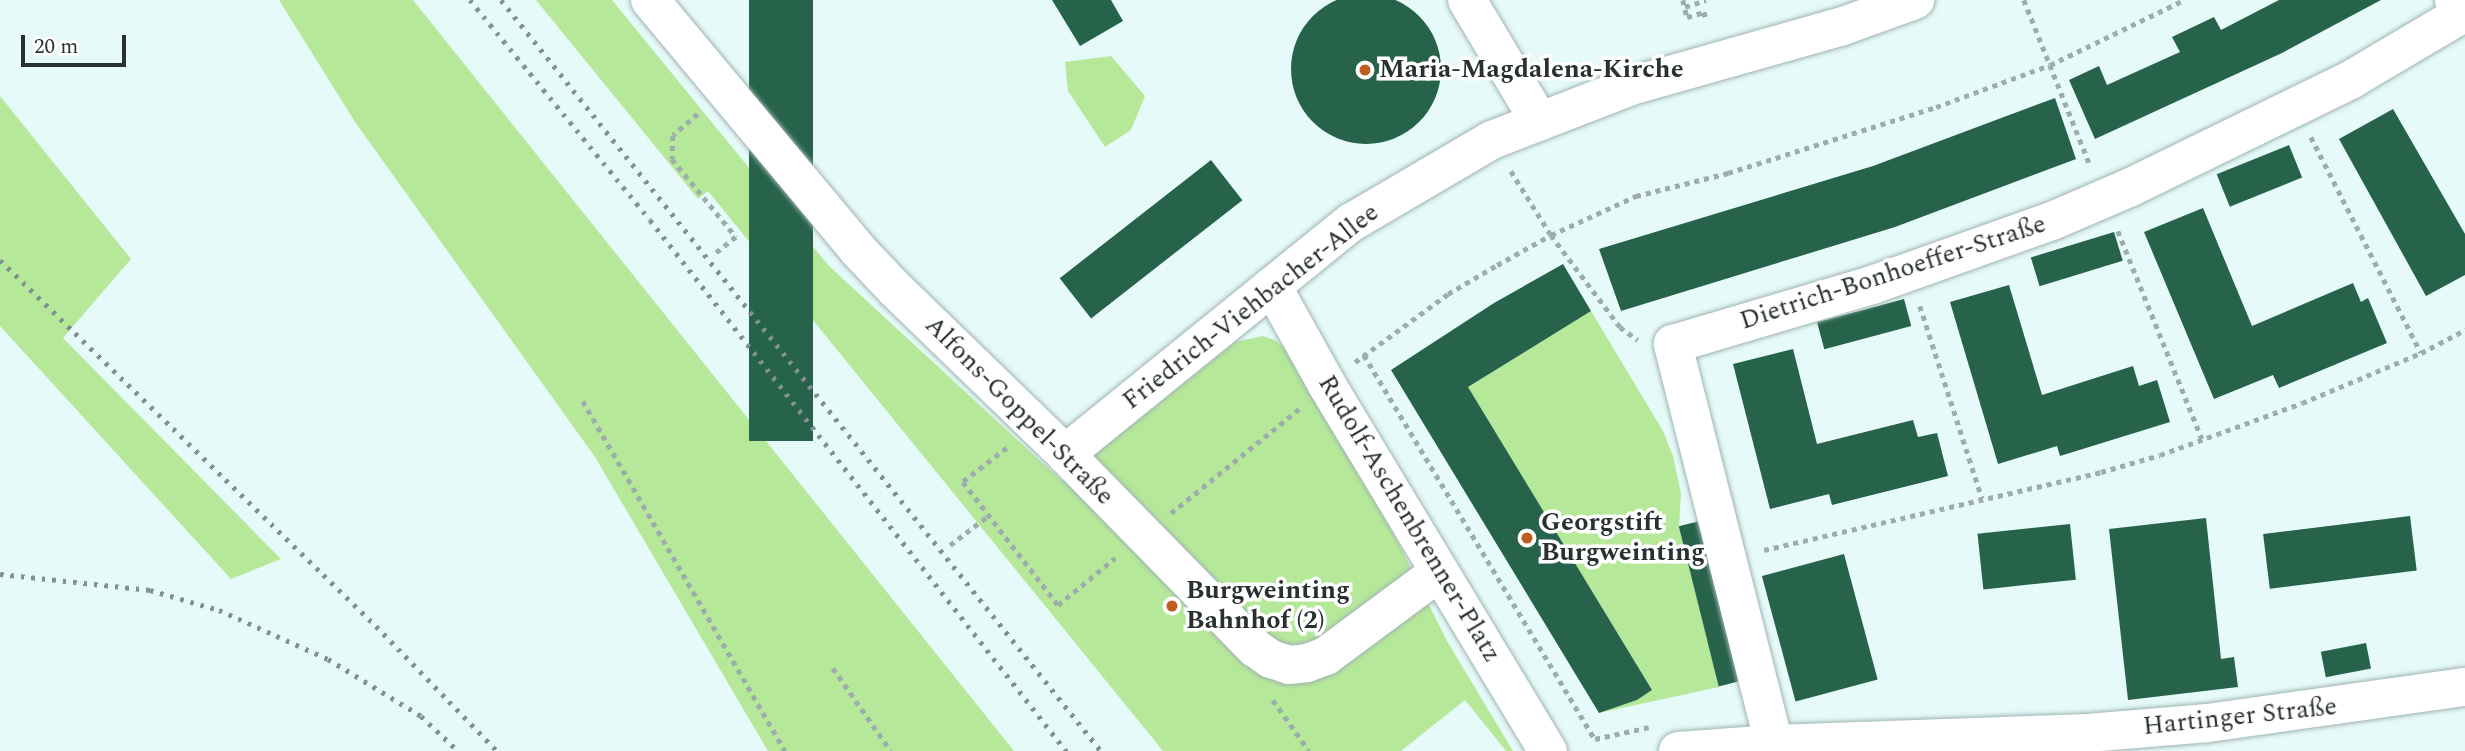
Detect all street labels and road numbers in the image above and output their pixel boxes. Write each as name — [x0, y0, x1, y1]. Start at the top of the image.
street label: Friedrich-Viehbacher-Allee — [1117, 197, 1385, 417]
street label: Dietrich-Bonhoeffer-Straße — [1736, 209, 2050, 337]
street label: Alfons-Goppel-Straße — [918, 310, 1120, 512]
street label: Rudolf-Aschenbrenner-Platz — [1311, 370, 1507, 668]
street label: Hartinger Straße — [2141, 691, 2339, 743]

